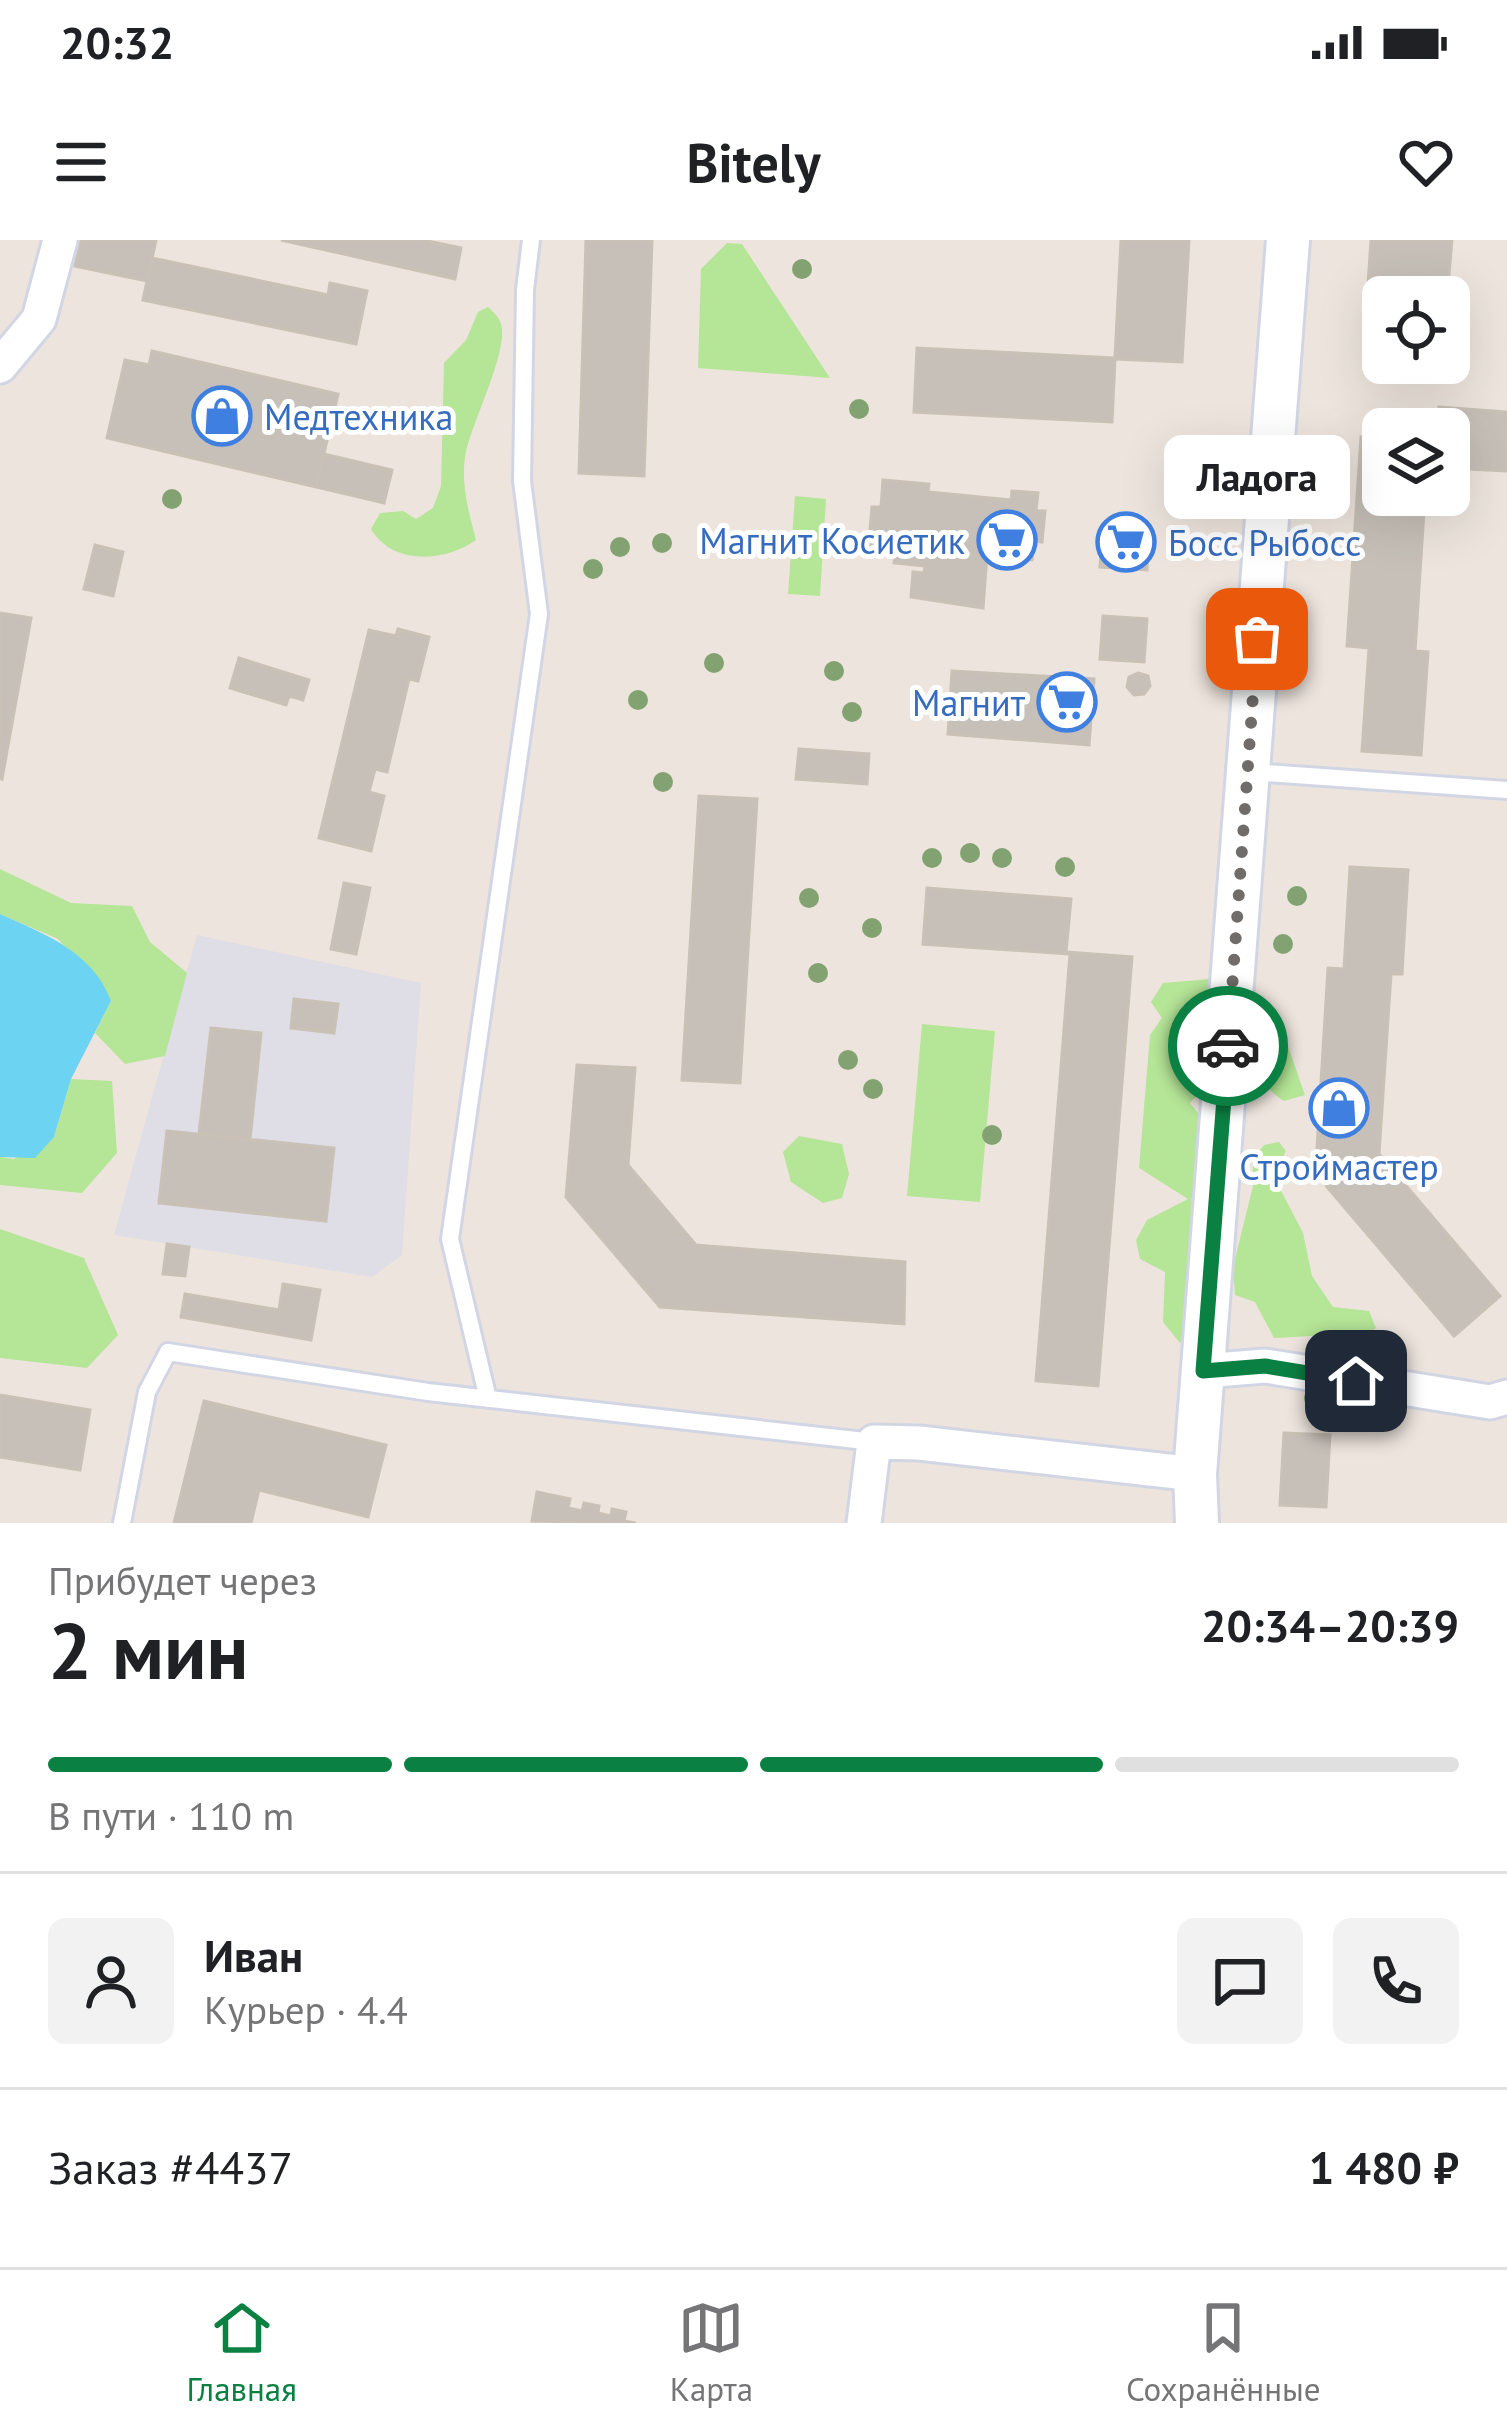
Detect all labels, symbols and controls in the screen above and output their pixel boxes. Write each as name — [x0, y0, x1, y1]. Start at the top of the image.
text: 20:32 — [60, 13, 174, 71]
text: Bitely — [686, 127, 821, 197]
icon: menu — [48, 129, 114, 195]
icon: heart — [1393, 129, 1459, 195]
map controls — [1362, 276, 1470, 516]
button: locate — [1362, 276, 1470, 384]
shop icon: Медтехника — [191, 385, 253, 447]
place label: Медтехника — [264, 393, 453, 440]
button: layers — [1362, 408, 1470, 516]
callout: Ладога — [1164, 435, 1350, 519]
text: Ладога — [1197, 451, 1317, 502]
supermarket icon: Магнит Косиетик — [976, 509, 1038, 571]
supermarket icon: Босс Рыбосс — [1095, 511, 1157, 573]
place label: Магнит Косиетик — [699, 517, 965, 564]
place label: Босс Рыбосс — [1168, 519, 1361, 566]
pin — [1206, 588, 1308, 690]
icon: bag — [1224, 606, 1290, 672]
supermarket icon: Магнит — [1036, 671, 1098, 733]
place label: Магнит — [912, 679, 1026, 726]
courier — [1168, 986, 1288, 1106]
icon: car — [1195, 1013, 1261, 1079]
shop icon: Строймастер — [1308, 1077, 1370, 1139]
place label: Строймастер — [1239, 1143, 1439, 1190]
pin — [1305, 1330, 1407, 1432]
icon: home — [1323, 1348, 1389, 1414]
text: Прибудет через — [48, 1555, 317, 1606]
text: 20:34–20:39 — [1201, 1596, 1459, 1654]
text: 2 мин — [48, 1600, 248, 1701]
text: В пути · 110 m — [48, 1790, 294, 1841]
button: person — [48, 1918, 174, 2044]
button: chat — [1177, 1918, 1303, 2044]
button: phone — [1333, 1918, 1459, 2044]
text: Иван — [204, 1926, 303, 1984]
text: Курьер · 4.4 — [204, 1984, 408, 2035]
text: Заказ #4437 — [48, 2138, 293, 2196]
text: 1 480 ₽ — [1309, 2138, 1459, 2196]
tab: Главная — [186, 2295, 297, 2410]
tab: Карта — [670, 2295, 753, 2410]
tab: Сохранённые — [1126, 2295, 1321, 2410]

